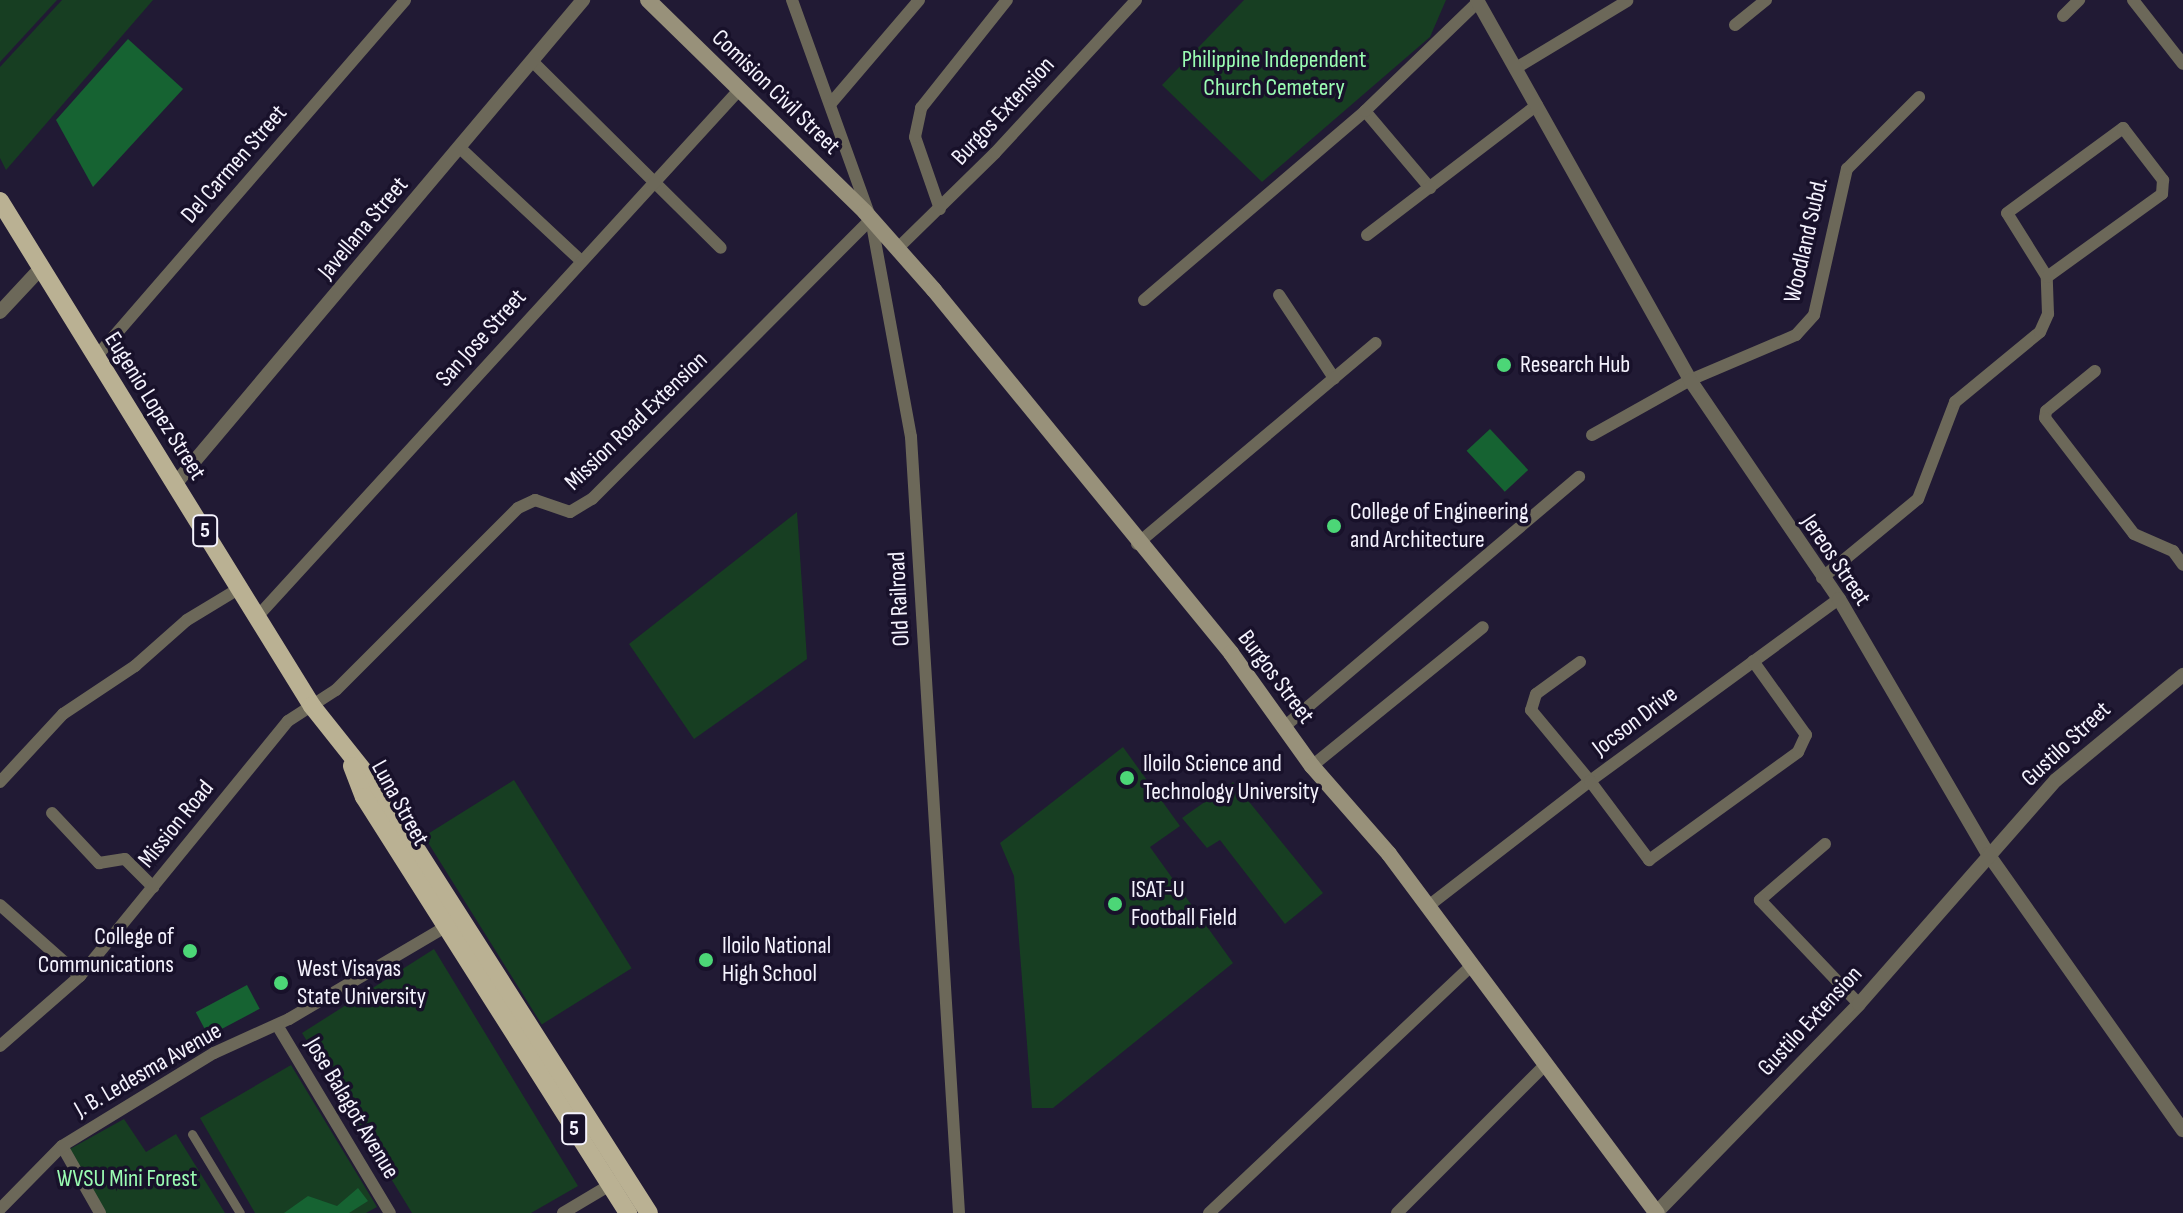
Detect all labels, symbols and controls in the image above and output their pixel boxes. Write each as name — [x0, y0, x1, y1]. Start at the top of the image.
street label: Comision Civil Street — [706, 24, 846, 160]
park label: Philippine Independent Church Cemetery — [1182, 46, 1366, 102]
street label: Burgos Extension — [945, 51, 1061, 171]
street label: Del Carmen Street — [175, 99, 293, 229]
street label: Javellana Street — [312, 171, 414, 285]
street label: Woodland Subd. — [1778, 175, 1834, 305]
street label: San Jose Street — [430, 283, 532, 393]
street label: Eugenio Lopez Street — [98, 327, 212, 485]
street label: Mission Road Extension — [559, 346, 713, 496]
place label: Research Hub — [1520, 351, 1630, 379]
marker: Research Hub — [1495, 356, 1513, 374]
place label: College of Engineering and Architecture — [1350, 498, 1529, 554]
street label: Jereos Street — [1795, 509, 1877, 611]
road number: 5 — [191, 513, 219, 549]
marker: College of Engineering and Architecture — [1325, 517, 1343, 535]
street label: Old Railroad — [882, 551, 916, 647]
street label: Burgos Street — [1232, 625, 1320, 729]
street label: Jocson Drive — [1587, 680, 1683, 762]
street label: Gustilo Street — [2015, 696, 2117, 792]
place label: Iloilo Science and Technology University — [1143, 750, 1319, 806]
street label: Luna Street — [365, 755, 435, 851]
marker: Iloilo Science and Technology University — [1118, 769, 1136, 787]
street label: Mission Road — [132, 774, 220, 874]
place label: ISAT-U Football Field — [1131, 876, 1237, 932]
marker: ISAT-U Football Field — [1106, 895, 1124, 913]
place label: College of Communications — [38, 923, 174, 979]
place label: Iloilo National High School — [722, 932, 831, 988]
marker: College of Communications — [181, 942, 199, 960]
marker: Iloilo National High School — [697, 951, 715, 969]
place label: West Visayas State University — [297, 955, 426, 1011]
street label: Gustilo Extension — [1752, 960, 1868, 1082]
marker: West Visayas State University — [272, 974, 290, 992]
street label: J. B. Ledesma Avenue — [69, 1016, 227, 1124]
street label: Jose Balagot Avenue — [298, 1032, 406, 1184]
road number: 5 — [560, 1111, 588, 1147]
park label: WVSU Mini Forest — [57, 1165, 197, 1193]

